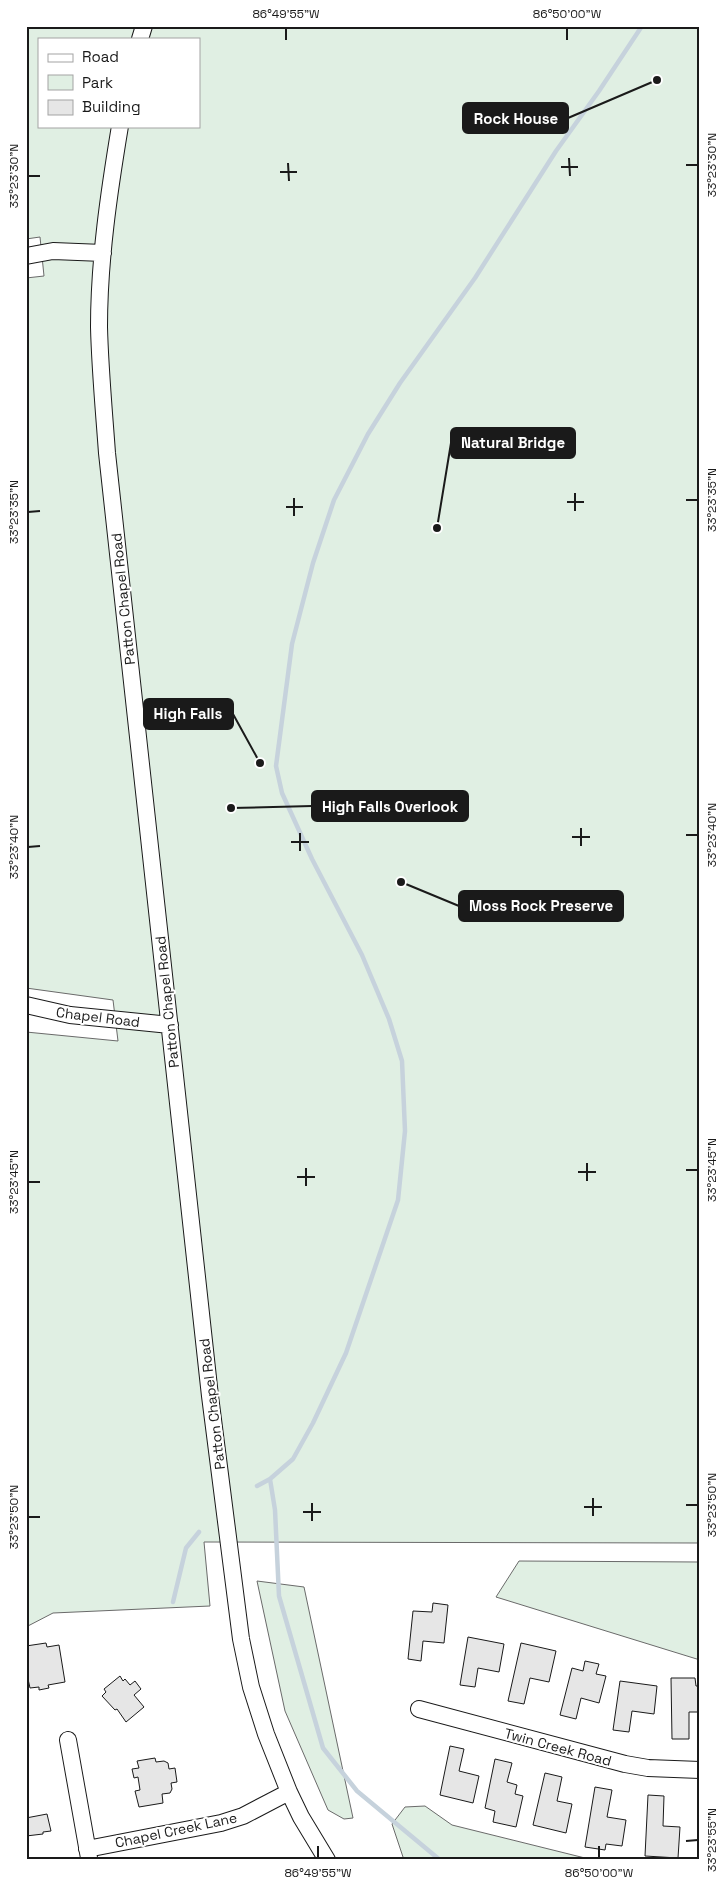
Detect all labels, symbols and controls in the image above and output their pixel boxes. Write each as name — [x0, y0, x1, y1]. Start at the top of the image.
text: 86°49'55"W — [252, 6, 320, 22]
text: 86°50'00"W — [533, 6, 602, 22]
legend — [38, 38, 200, 128]
text: Road — [82, 47, 119, 66]
text: Park — [82, 73, 113, 92]
text: Building — [82, 97, 141, 116]
callout: Rock House — [463, 103, 568, 133]
text: Rock House — [474, 109, 559, 128]
text: 33°23'30"N — [704, 133, 720, 197]
text: 33°23'30"N — [6, 144, 22, 208]
callout: Natural Bridge — [451, 428, 575, 458]
text: Natural Bridge — [461, 433, 565, 452]
text: 33°23'35"N — [704, 468, 720, 532]
text: 33°23'35"N — [6, 480, 22, 544]
street label: Patton Chapel Road — [107, 532, 139, 666]
callout: High Falls — [144, 699, 233, 729]
text: High Falls — [154, 704, 223, 723]
callout: High Falls Overlook — [312, 791, 468, 821]
text: High Falls Overlook — [322, 797, 459, 816]
text: 33°23'40"N — [704, 803, 720, 867]
text: 33°23'40"N — [6, 815, 22, 879]
callout: Moss Rock Preserve — [459, 891, 623, 921]
text: Moss Rock Preserve — [469, 896, 613, 915]
street label: Patton Chapel Road — [151, 935, 183, 1069]
street label: Chapel Road — [55, 1003, 141, 1031]
text: 33°23'45"N — [704, 1138, 720, 1202]
text: 33°23'45"N — [6, 1150, 22, 1214]
street label: Patton Chapel Road — [195, 1337, 229, 1471]
text: 33°23'50"N — [704, 1473, 720, 1537]
text: 33°23'50"N — [6, 1485, 22, 1549]
street label: Twin Creek Road — [503, 1724, 613, 1770]
street label: Chapel Creek Lane — [113, 1808, 239, 1852]
text: 33°23'55"N — [704, 1808, 720, 1872]
text: 86°49'55"W — [284, 1865, 352, 1881]
text: 86°50'00"W — [565, 1865, 634, 1881]

